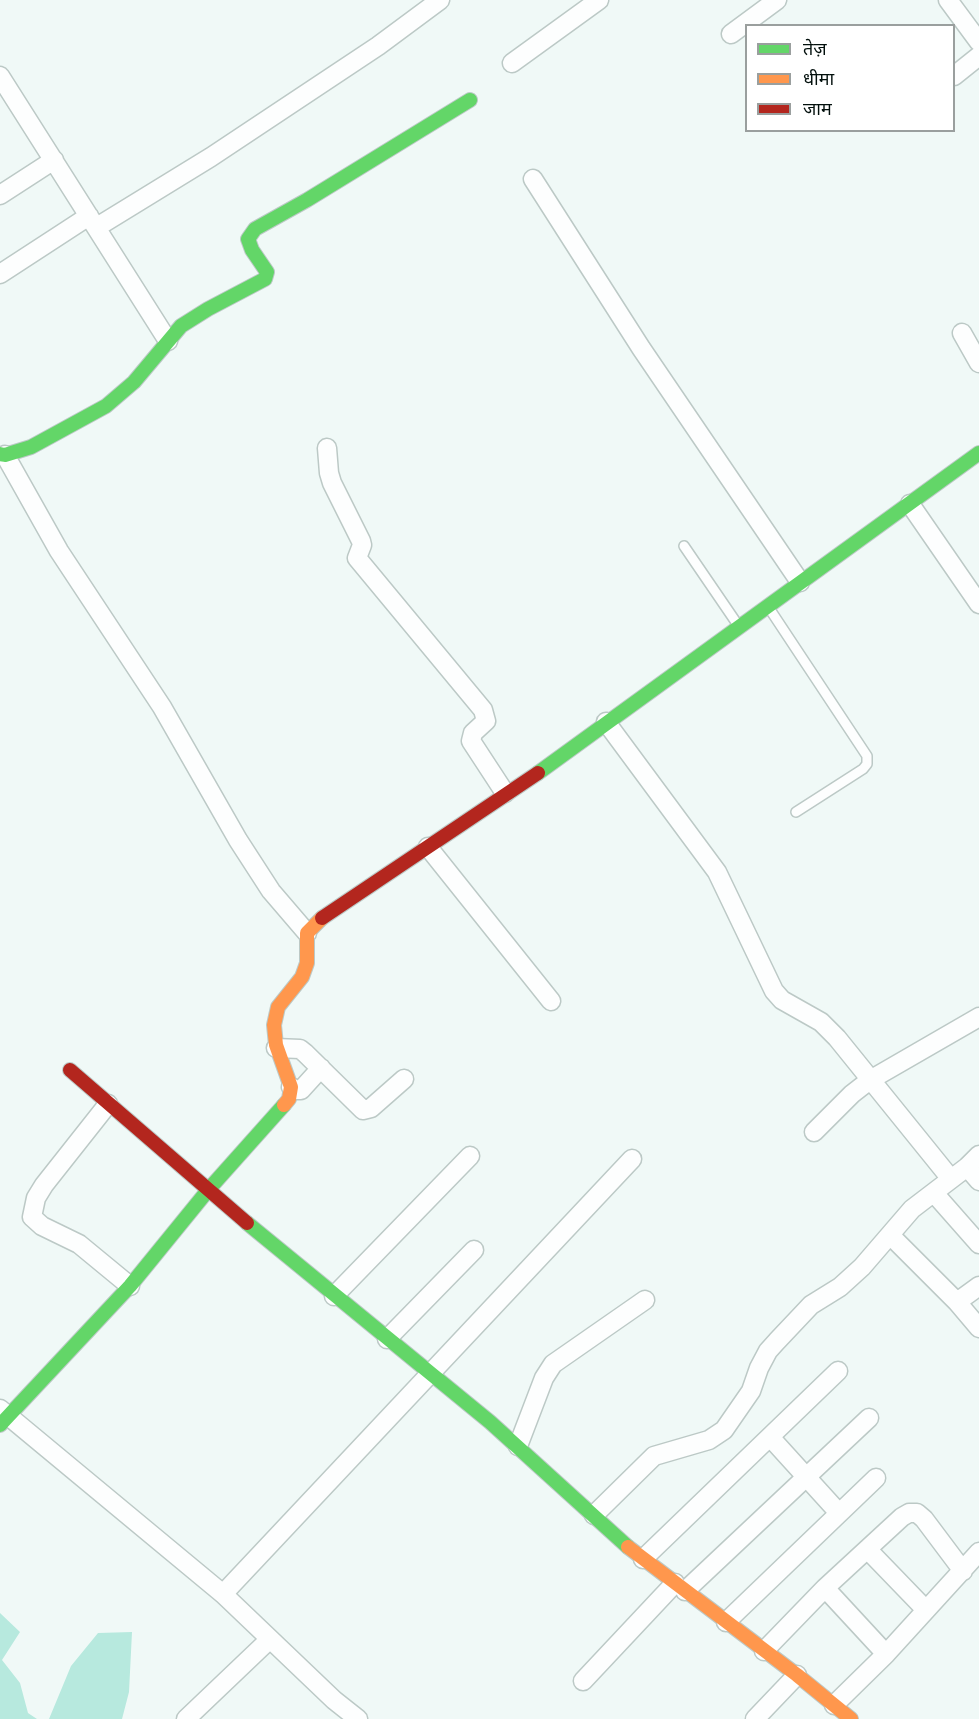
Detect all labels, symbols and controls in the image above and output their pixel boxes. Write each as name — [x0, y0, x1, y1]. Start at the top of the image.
legend — [745, 24, 955, 132]
text: तेज़ — [803, 37, 827, 59]
text: धीमा — [803, 67, 834, 89]
text: जाम — [803, 97, 832, 119]

